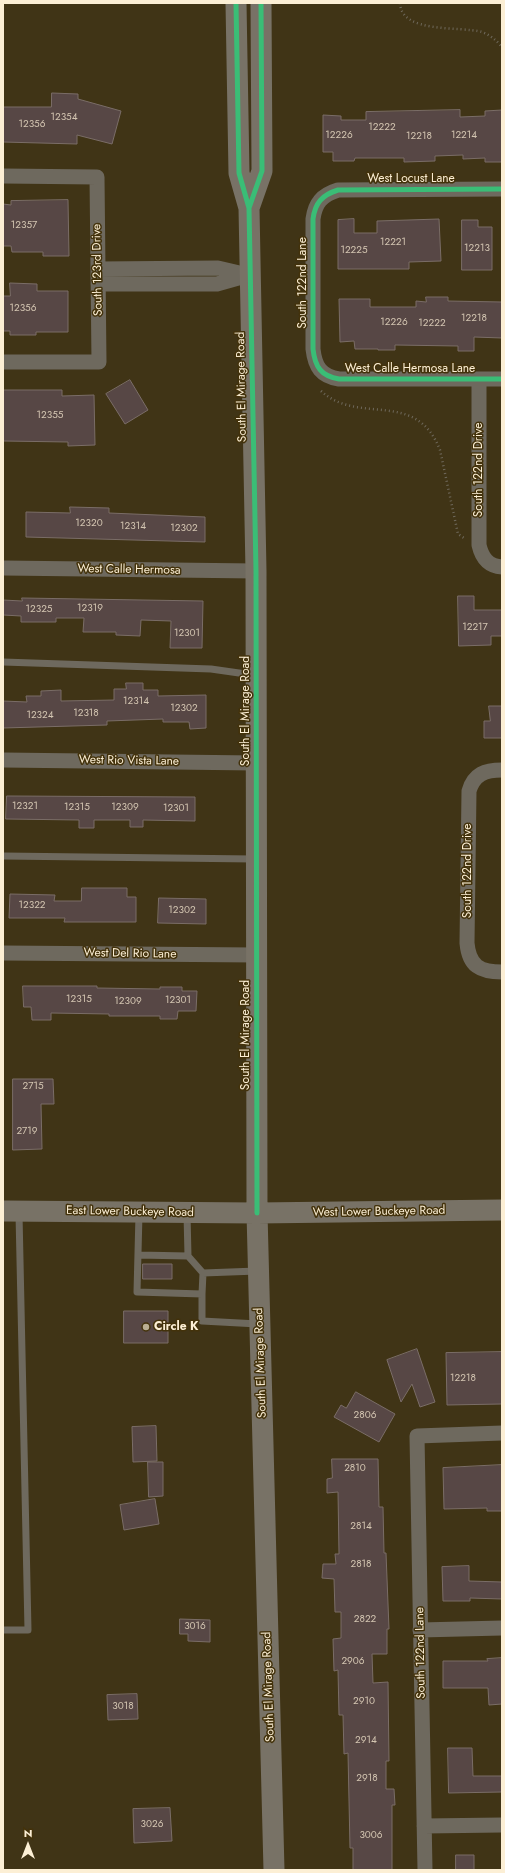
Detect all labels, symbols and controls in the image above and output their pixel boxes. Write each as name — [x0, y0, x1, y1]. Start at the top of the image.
house number: 12354 — [50, 112, 78, 124]
house number: 12356 — [18, 119, 46, 131]
house number: 12222 — [368, 122, 396, 134]
house number: 12226 — [325, 130, 353, 142]
house number: 12214 — [451, 130, 477, 142]
house number: 12218 — [406, 131, 432, 143]
street label: West Locust Lane — [367, 172, 455, 186]
house number: 12357 — [11, 220, 37, 232]
street label: South 123rd Drive — [90, 224, 106, 316]
street label: South 122nd Lane — [296, 237, 310, 329]
house number: 12221 — [380, 237, 406, 249]
house number: 12213 — [464, 243, 490, 255]
house number: 12225 — [340, 245, 368, 257]
house number: 12356 — [9, 303, 37, 315]
house number: 12218 — [461, 313, 487, 325]
house number: 12226 — [380, 317, 408, 329]
house number: 12222 — [418, 318, 446, 330]
street label: South El Mirage Road — [234, 332, 250, 442]
street label: West Calle Hermosa Lane — [345, 362, 475, 376]
house number: 12355 — [37, 410, 63, 422]
street label: South 122nd Drive — [472, 423, 486, 517]
house number: 12320 — [75, 518, 103, 530]
house number: 12314 — [120, 521, 146, 533]
house number: 12302 — [170, 523, 198, 535]
street label: West Calle Hermosa — [77, 562, 181, 578]
house number: 12319 — [77, 603, 103, 615]
house number: 12325 — [26, 604, 52, 616]
house number: 12217 — [462, 622, 488, 634]
house number: 12301 — [174, 628, 200, 640]
street label: South El Mirage Road — [239, 656, 253, 766]
house number: 12314 — [123, 696, 149, 708]
house number: 12302 — [170, 703, 198, 715]
house number: 12318 — [73, 708, 99, 720]
house number: 12324 — [26, 710, 54, 722]
street label: West Rio Vista Lane — [79, 753, 179, 769]
house number: 12321 — [12, 801, 38, 813]
house number: 12315 — [64, 802, 90, 814]
house number: 12309 — [111, 802, 139, 814]
house number: 12301 — [163, 803, 189, 815]
street label: South 122nd Drive — [461, 824, 475, 918]
house number: 12322 — [18, 900, 46, 912]
house number: 12302 — [168, 905, 196, 917]
street label: West Del Rio Lane — [84, 946, 176, 962]
street label: South El Mirage Road — [239, 980, 253, 1090]
house number: 12315 — [66, 994, 92, 1006]
house number: 12301 — [165, 995, 191, 1007]
house number: 12309 — [114, 996, 142, 1008]
house number: 2715 — [22, 1081, 44, 1093]
house number: 2719 — [16, 1126, 38, 1138]
street label: East Lower Buckeye Road — [66, 1204, 194, 1220]
street label: West Lower Buckeye Road — [313, 1204, 445, 1220]
street label: South El Mirage Road — [252, 1308, 270, 1418]
place label: Circle K — [154, 1320, 199, 1334]
marker: Circle K — [141, 1322, 151, 1332]
house number: 12218 — [450, 1373, 476, 1385]
house number: 2806 — [354, 1410, 376, 1422]
house number: 2810 — [344, 1463, 366, 1475]
house number: 2814 — [350, 1521, 372, 1533]
house number: 2818 — [350, 1559, 372, 1571]
street label: South 122nd Lane — [413, 1607, 429, 1699]
house number: 2822 — [354, 1614, 376, 1626]
house number: 3016 — [184, 1621, 206, 1633]
street label: South El Mirage Road — [260, 1632, 278, 1742]
house number: 2906 — [341, 1656, 365, 1668]
house number: 2910 — [353, 1696, 375, 1708]
house number: 3018 — [112, 1701, 134, 1713]
house number: 2914 — [355, 1735, 377, 1747]
house number: 2918 — [356, 1773, 378, 1785]
house number: 3026 — [141, 1819, 163, 1831]
north arrow — [8, 1825, 48, 1865]
text: N — [24, 1825, 32, 1841]
house number: 3006 — [359, 1830, 383, 1842]

